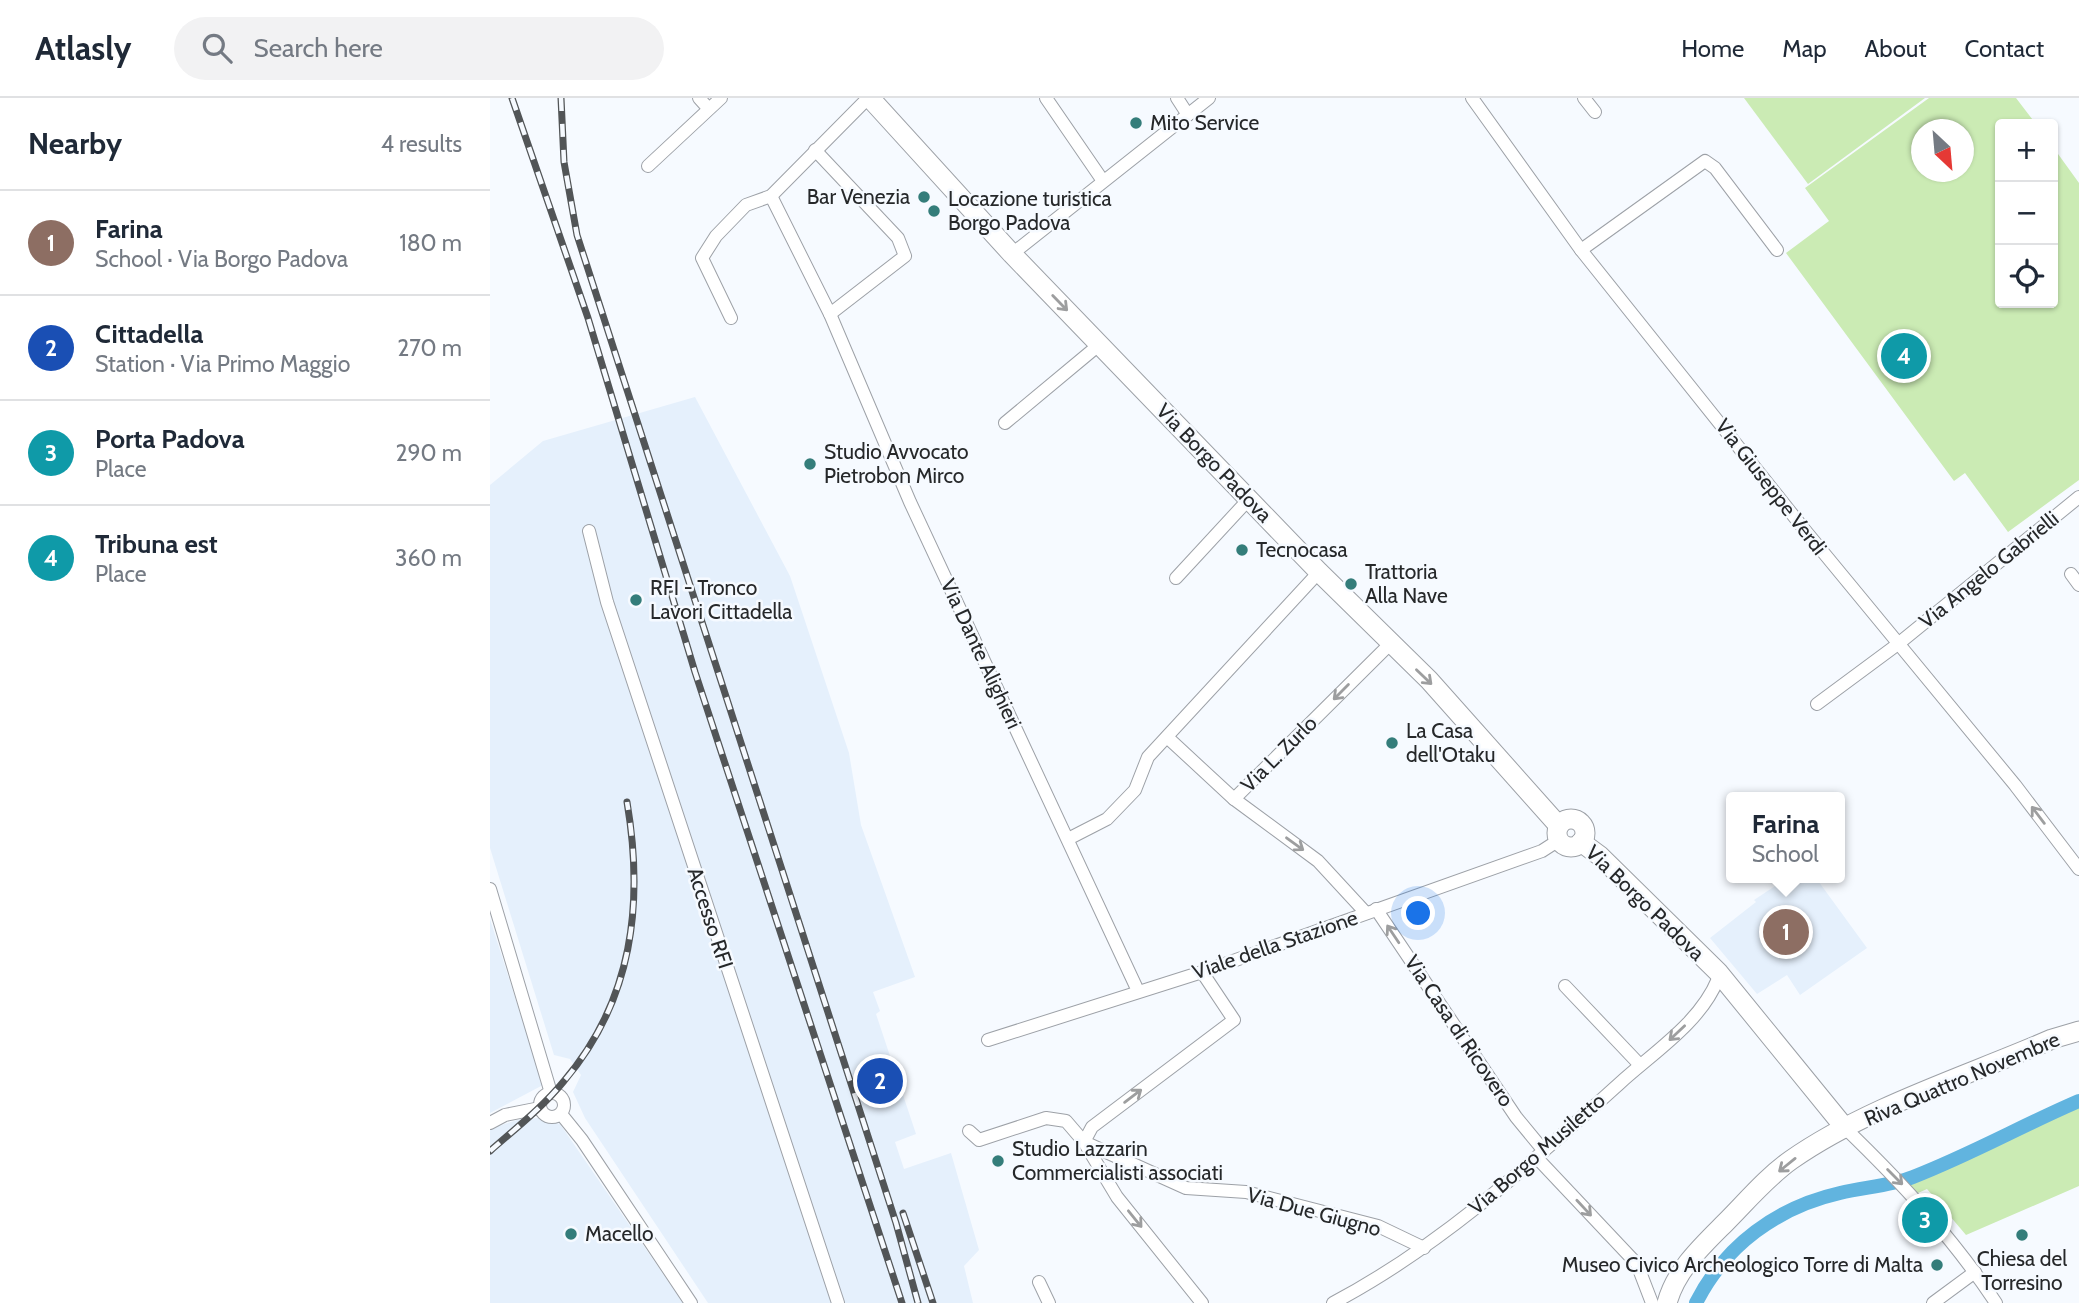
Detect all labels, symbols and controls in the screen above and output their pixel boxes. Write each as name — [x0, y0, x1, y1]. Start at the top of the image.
search box — [174, 17, 664, 80]
text: Atlasly — [35, 28, 132, 68]
icon: search — [198, 29, 236, 67]
text: Search here — [254, 32, 383, 64]
text: Home — [1681, 34, 1744, 63]
text: Map — [1782, 34, 1827, 63]
text: About — [1865, 34, 1927, 63]
text: Contact — [1965, 34, 2044, 63]
place label: Mito Service — [1150, 110, 1259, 135]
marker: Mito Service — [1128, 115, 1144, 131]
north arrow — [1911, 119, 1974, 182]
map controls — [1995, 119, 2058, 308]
button: + — [1995, 119, 2058, 182]
text: Nearby — [28, 125, 122, 162]
text: 4 results — [381, 130, 462, 158]
button: − — [1995, 182, 2058, 245]
place label: Bar Venezia — [807, 184, 910, 209]
place label: Locazione turistica Borgo Padova — [948, 186, 1112, 235]
marker: Bar Venezia — [916, 189, 932, 205]
marker: Locazione turistica Borgo Padova — [926, 203, 942, 219]
text: Farina — [95, 213, 163, 245]
text: 1 — [47, 229, 55, 257]
text: 180 m — [399, 229, 462, 257]
text: School · Via Borgo Padova — [95, 245, 348, 273]
button: locate — [1995, 245, 2058, 308]
one-way arrow — [1051, 294, 1068, 311]
text: Cittadella — [95, 318, 203, 350]
pin: 4 — [1881, 330, 1927, 382]
text: 2 — [45, 334, 57, 362]
text: 270 m — [397, 334, 462, 362]
text: Station · Via Primo Maggio — [95, 350, 350, 378]
street label: Via Borgo Padova — [1151, 398, 1277, 527]
street label: Via Giuseppe Verdi — [1711, 414, 1832, 560]
text: Porta Padova — [95, 423, 245, 455]
text: 3 — [45, 439, 57, 467]
text: 290 m — [395, 439, 462, 467]
place label: Studio Avvocato Pietrobon Mirco — [824, 439, 969, 488]
text: Place — [95, 455, 147, 483]
marker: Studio Avvocato Pietrobon Mirco — [802, 456, 818, 472]
street label: Via Angelo Gabrielli — [1914, 506, 2063, 633]
text: Tribuna est — [95, 528, 218, 560]
place label: Tecnocasa — [1256, 537, 1348, 562]
marker: Tecnocasa — [1234, 542, 1250, 558]
text: 4 — [44, 544, 58, 572]
text: 360 m — [395, 544, 462, 572]
place label: Trattoria Alla Nave — [1365, 559, 1448, 608]
text: Place — [95, 560, 147, 588]
place label: RFI - Tronco Lavori Cittadella — [650, 575, 792, 624]
street label: Via Dante Alighieri — [936, 575, 1027, 733]
marker: Trattoria Alla Nave — [1343, 576, 1359, 592]
marker: RFI - Tronco Lavori Cittadella — [628, 592, 644, 608]
one-way arrow — [1415, 668, 1432, 685]
one-way arrow — [1333, 683, 1350, 700]
street label: Via L. Zurlo — [1235, 710, 1322, 797]
place label: La Casa dell'Otaku — [1406, 718, 1495, 767]
marker: La Casa dell'Otaku — [1384, 735, 1400, 751]
popup — [1726, 792, 1845, 883]
one-way arrow — [2030, 806, 2045, 824]
text: Farina — [1752, 808, 1819, 840]
one-way arrow — [1285, 837, 1304, 852]
street label: Via Borgo Padova — [1581, 840, 1710, 966]
text: School — [1752, 840, 1819, 868]
street label: Accesso RFI — [682, 864, 739, 972]
your location — [1401, 896, 1435, 930]
street label: Viale della Stazione — [1189, 904, 1361, 985]
pin: 1 — [1763, 906, 1809, 958]
one-way arrow — [1386, 925, 1400, 944]
street label: Via Casa di Ricovero — [1400, 950, 1519, 1111]
one-way arrow — [1669, 1024, 1686, 1041]
street label: Riva Quattro Novembre — [1860, 1026, 2063, 1131]
pin: 2 — [857, 1055, 903, 1107]
street label: Via Borgo Musiletto — [1463, 1088, 1610, 1220]
one-way arrow — [1124, 1089, 1143, 1104]
place label: Studio Lazzarin Commercialisti associati — [1012, 1136, 1223, 1185]
marker: Studio Lazzarin Commercialisti associati — [990, 1153, 1006, 1169]
one-way arrow — [1779, 1157, 1797, 1172]
one-way arrow — [1886, 1168, 1903, 1185]
street label: Via Due Giugno — [1244, 1182, 1384, 1241]
pin: 3 — [1902, 1194, 1948, 1246]
one-way arrow — [1576, 1199, 1593, 1216]
one-way arrow — [1127, 1210, 1142, 1228]
place label: Macello — [585, 1221, 654, 1246]
marker: Macello — [563, 1226, 579, 1242]
marker: Chiesa del Torresino — [2014, 1227, 2030, 1243]
place label: Chiesa del Torresino — [1977, 1246, 2067, 1295]
place label: Museo Civico Archeologico Torre di Malta — [1562, 1252, 1923, 1277]
marker: Museo Civico Archeologico Torre di Malta — [1929, 1257, 1945, 1273]

